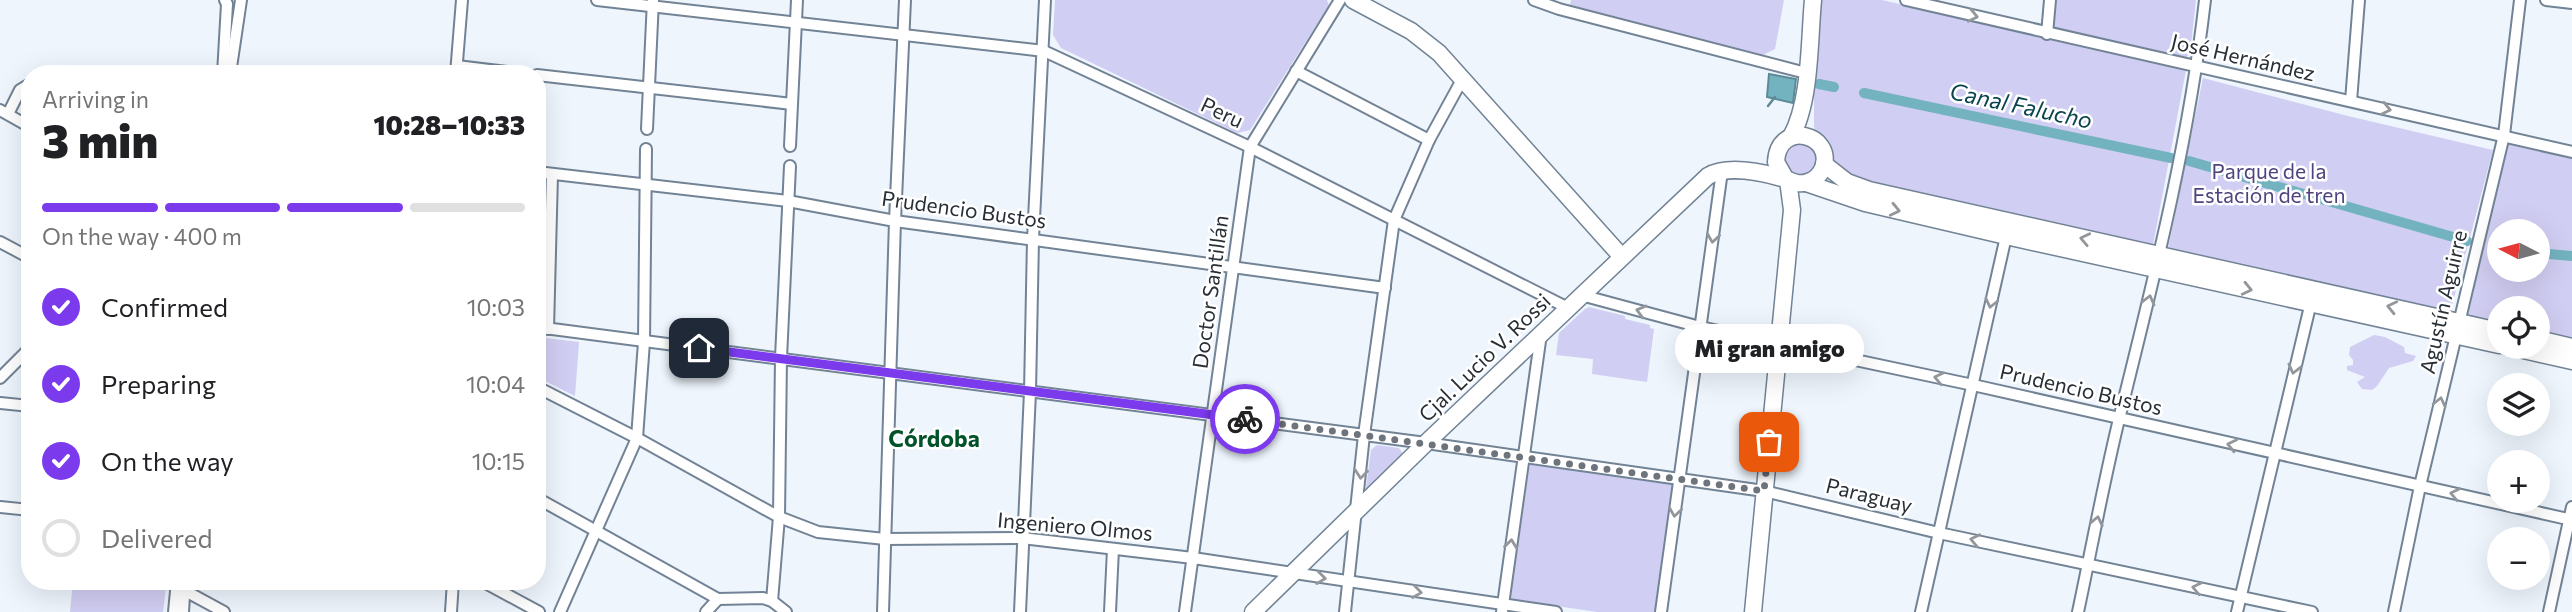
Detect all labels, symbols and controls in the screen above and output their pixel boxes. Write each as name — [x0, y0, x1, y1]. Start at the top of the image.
one-way arrow — [1966, 8, 1978, 22]
street label: José Hernández — [2169, 28, 2318, 85]
water label: Canal Falucho — [1947, 76, 2095, 134]
text: Arriving in — [42, 85, 149, 113]
street label: Peru — [1197, 91, 1248, 132]
one-way arrow — [2380, 101, 2392, 116]
text: 10:28–10:33 — [373, 109, 525, 140]
text: 3 min — [42, 111, 158, 167]
park label: Parque de la Estación de tren — [2193, 158, 2345, 207]
street label: Prudencio Bustos — [880, 185, 1048, 232]
one-way arrow — [1889, 202, 1901, 216]
street label: Doctor Santillán — [1186, 213, 1233, 370]
north arrow — [2487, 219, 2550, 282]
map controls — [2487, 219, 2550, 590]
text: On the way · 400 m — [42, 222, 242, 250]
street label: Agustín Aguirre — [2414, 227, 2471, 376]
one-way arrow — [1705, 233, 1720, 244]
one-way arrow — [2079, 233, 2091, 248]
one-way arrow — [2241, 281, 2253, 295]
icon: check — [42, 288, 80, 326]
street label: Cjal. Lucio V. Rossi — [1413, 288, 1555, 426]
text: Confirmed — [101, 291, 228, 322]
text: 10:03 — [467, 293, 525, 321]
one-way arrow — [2141, 294, 2155, 306]
button: locate — [2487, 296, 2550, 359]
one-way arrow — [1985, 297, 2000, 309]
one-way arrow — [2386, 301, 2398, 315]
one-way arrow — [1635, 305, 1647, 319]
pin — [669, 318, 729, 378]
callout: Mi gran amigo — [1674, 323, 1864, 372]
icon: home — [680, 329, 718, 367]
text: Mi gran amigo — [1694, 334, 1845, 362]
street label: Prudencio Bustos — [1998, 358, 2165, 419]
one-way arrow — [2288, 363, 2302, 375]
icon: check — [42, 365, 80, 403]
text: Preparing — [101, 368, 216, 399]
text: 10:04 — [466, 370, 525, 398]
one-way arrow — [1933, 371, 1945, 386]
button: layers — [2487, 373, 2550, 436]
courier — [1210, 384, 1280, 454]
one-way arrow — [2432, 396, 2446, 408]
icon: bike — [1226, 400, 1264, 438]
pin — [1739, 412, 1799, 472]
icon: bag — [1750, 423, 1788, 461]
district label: Córdoba — [888, 424, 980, 452]
one-way arrow — [2226, 438, 2238, 453]
icon: check — [42, 442, 80, 480]
text: On the way — [101, 445, 234, 476]
text: 10:15 — [472, 447, 525, 475]
button: + — [2487, 450, 2550, 513]
one-way arrow — [1353, 468, 1368, 479]
street label: Paraguay — [1824, 472, 1915, 517]
one-way arrow — [2449, 487, 2461, 502]
street label: Ingeniero Olmos — [996, 506, 1154, 545]
one-way arrow — [1668, 507, 1683, 518]
one-way arrow — [2089, 515, 2104, 527]
text: Delivered — [101, 522, 212, 553]
button: − — [2487, 527, 2550, 590]
one-way arrow — [1969, 534, 1981, 549]
one-way arrow — [1504, 538, 1519, 550]
one-way arrow — [1315, 571, 1327, 586]
one-way arrow — [2191, 581, 2203, 596]
one-way arrow — [1411, 584, 1423, 599]

